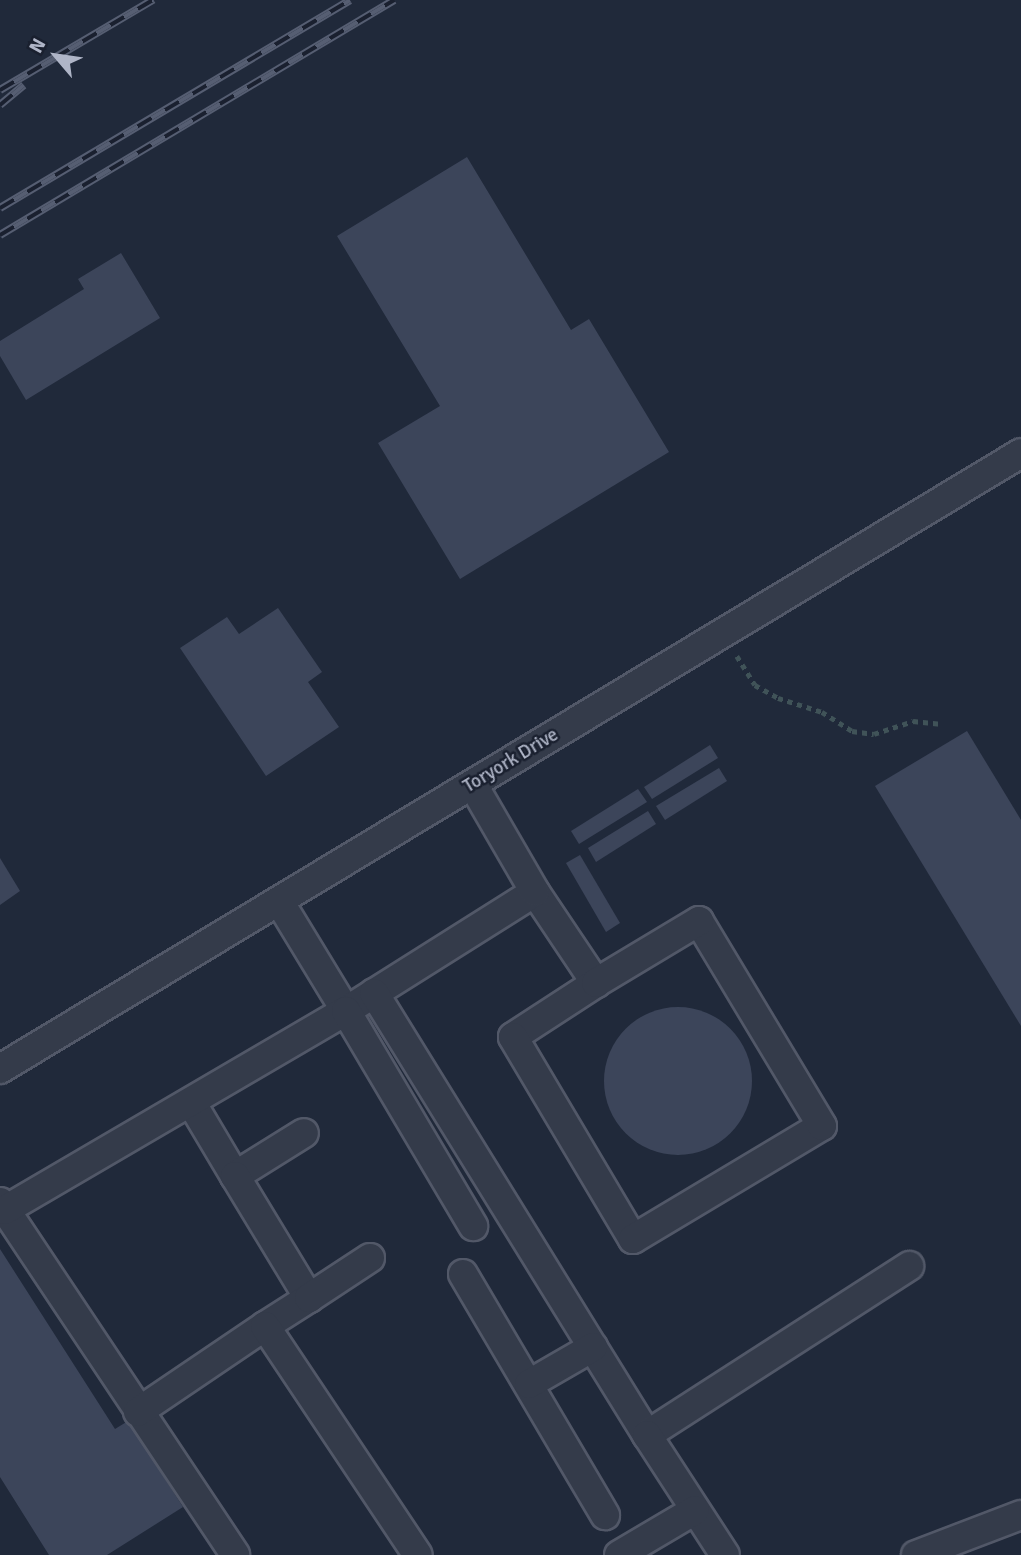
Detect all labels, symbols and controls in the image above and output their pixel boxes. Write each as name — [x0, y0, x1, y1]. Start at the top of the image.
north arrow — [21, 21, 91, 91]
text: N — [24, 34, 51, 57]
street label: Toryork Drive — [459, 724, 563, 798]

